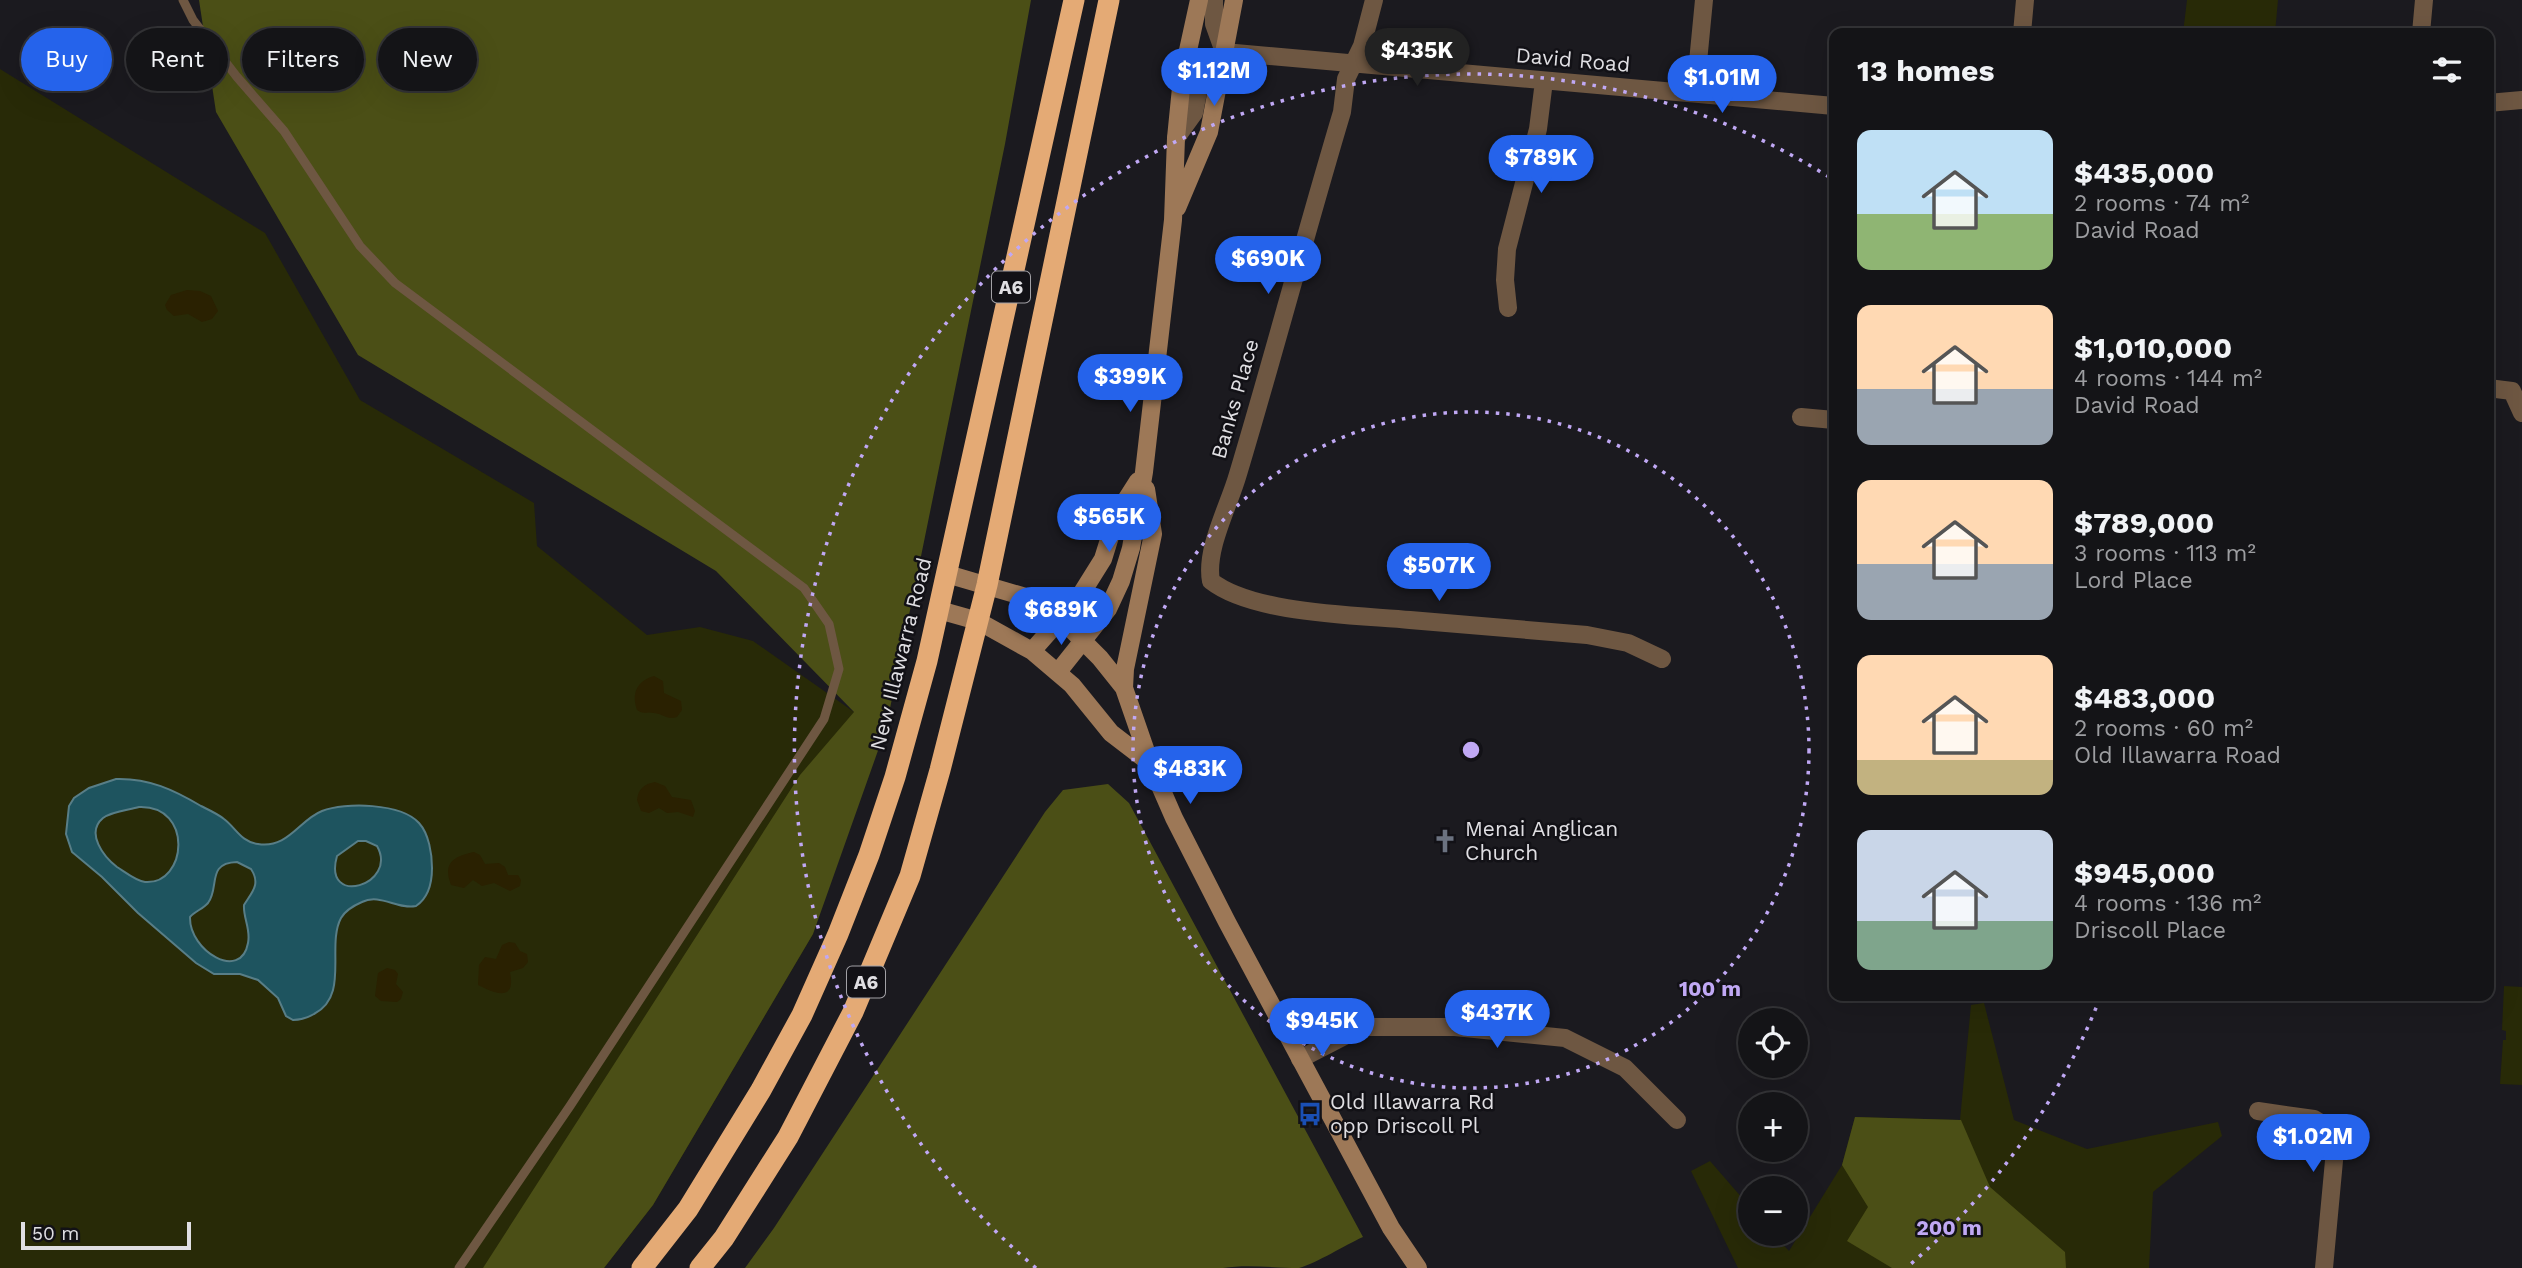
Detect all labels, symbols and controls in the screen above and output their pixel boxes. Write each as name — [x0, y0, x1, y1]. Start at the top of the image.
chip: Buy — [21, 28, 112, 91]
chip: Rent — [126, 28, 228, 91]
chip: Filters — [242, 28, 364, 91]
chip: New — [378, 28, 477, 91]
pin: $435K — [1368, 28, 1466, 88]
text: $435K — [1381, 37, 1453, 64]
street label: David Road — [1515, 42, 1631, 77]
pin: $1.12M — [1157, 48, 1271, 108]
icon: filters — [2428, 51, 2466, 89]
text: 13 homes — [1857, 53, 1994, 88]
pin: $1.01M — [1665, 55, 1779, 115]
text: $1.12M — [1177, 57, 1251, 84]
text: $1.01M — [1684, 64, 1760, 91]
pin: $789K — [1492, 136, 1590, 195]
text: $789K — [1505, 144, 1577, 171]
text: $435,000 — [2074, 155, 2214, 190]
icon: home — [1913, 158, 1997, 242]
text: 2 rooms · 74 m² — [2074, 190, 2249, 217]
text: David Road — [2074, 217, 2200, 244]
pin: $690K — [1219, 236, 1317, 296]
text: $690K — [1231, 245, 1305, 272]
road number: A6 — [992, 272, 1030, 302]
text: $1,010,000 — [2074, 330, 2232, 365]
icon: home — [1913, 333, 1997, 417]
street label: Banks Place — [1205, 336, 1264, 462]
pin: $399K — [1081, 354, 1179, 414]
text: $399K — [1094, 363, 1166, 390]
text: 4 rooms · 144 m² — [2074, 365, 2262, 392]
text: David Road — [2074, 392, 2200, 419]
pin: $565K — [1060, 494, 1158, 554]
text: $565K — [1073, 503, 1145, 530]
text: $789,000 — [2074, 505, 2214, 540]
icon: home — [1913, 508, 1997, 592]
text: 3 rooms · 113 m² — [2074, 540, 2256, 567]
pin: $507K — [1390, 544, 1488, 603]
text: $507K — [1403, 552, 1475, 579]
street label: New Illawarra Road — [864, 555, 937, 753]
text: Lord Place — [2074, 567, 2193, 594]
pin: $689K — [1012, 588, 1110, 647]
text: $689K — [1024, 596, 1098, 623]
text: $483,000 — [2074, 680, 2215, 715]
icon: home — [1913, 683, 1997, 767]
text: 2 rooms · 60 m² — [2074, 715, 2253, 742]
centre of rings — [1459, 738, 1483, 762]
text: Old Illawarra Road — [2074, 742, 2281, 769]
pin: $483K — [1141, 746, 1239, 806]
text: $483K — [1153, 755, 1227, 782]
place label: Menai Anglican Church — [1465, 816, 1618, 865]
church icon: Menai Anglican Church — [1431, 827, 1459, 855]
text: $945,000 — [2074, 855, 2215, 890]
icon: home — [1913, 858, 1997, 942]
text: 4 rooms · 136 m² — [2074, 890, 2262, 917]
text: Driscoll Place — [2074, 917, 2226, 944]
road number: A6 — [847, 966, 885, 998]
text: 100 m — [1679, 976, 1741, 1001]
pin: $437K — [1448, 990, 1546, 1050]
pin: $945K — [1273, 998, 1371, 1058]
text: $437K — [1461, 999, 1533, 1026]
text: $945K — [1285, 1007, 1359, 1034]
map controls — [1738, 1008, 1808, 1246]
button: locate — [1738, 1008, 1808, 1078]
place label: Old Illawarra Rd opp Driscoll Pl — [1330, 1089, 1494, 1138]
button: + — [1738, 1092, 1808, 1162]
bus stop icon: Old Illawarra Rd opp Driscoll Pl — [1296, 1100, 1324, 1128]
pin: $1.02M — [2256, 1114, 2370, 1174]
text: $1.02M — [2273, 1123, 2353, 1150]
button: − — [1738, 1176, 1808, 1246]
text: 200 m — [1916, 1215, 1982, 1240]
scale bar — [21, 1219, 191, 1251]
text: 50 m — [32, 1222, 79, 1245]

